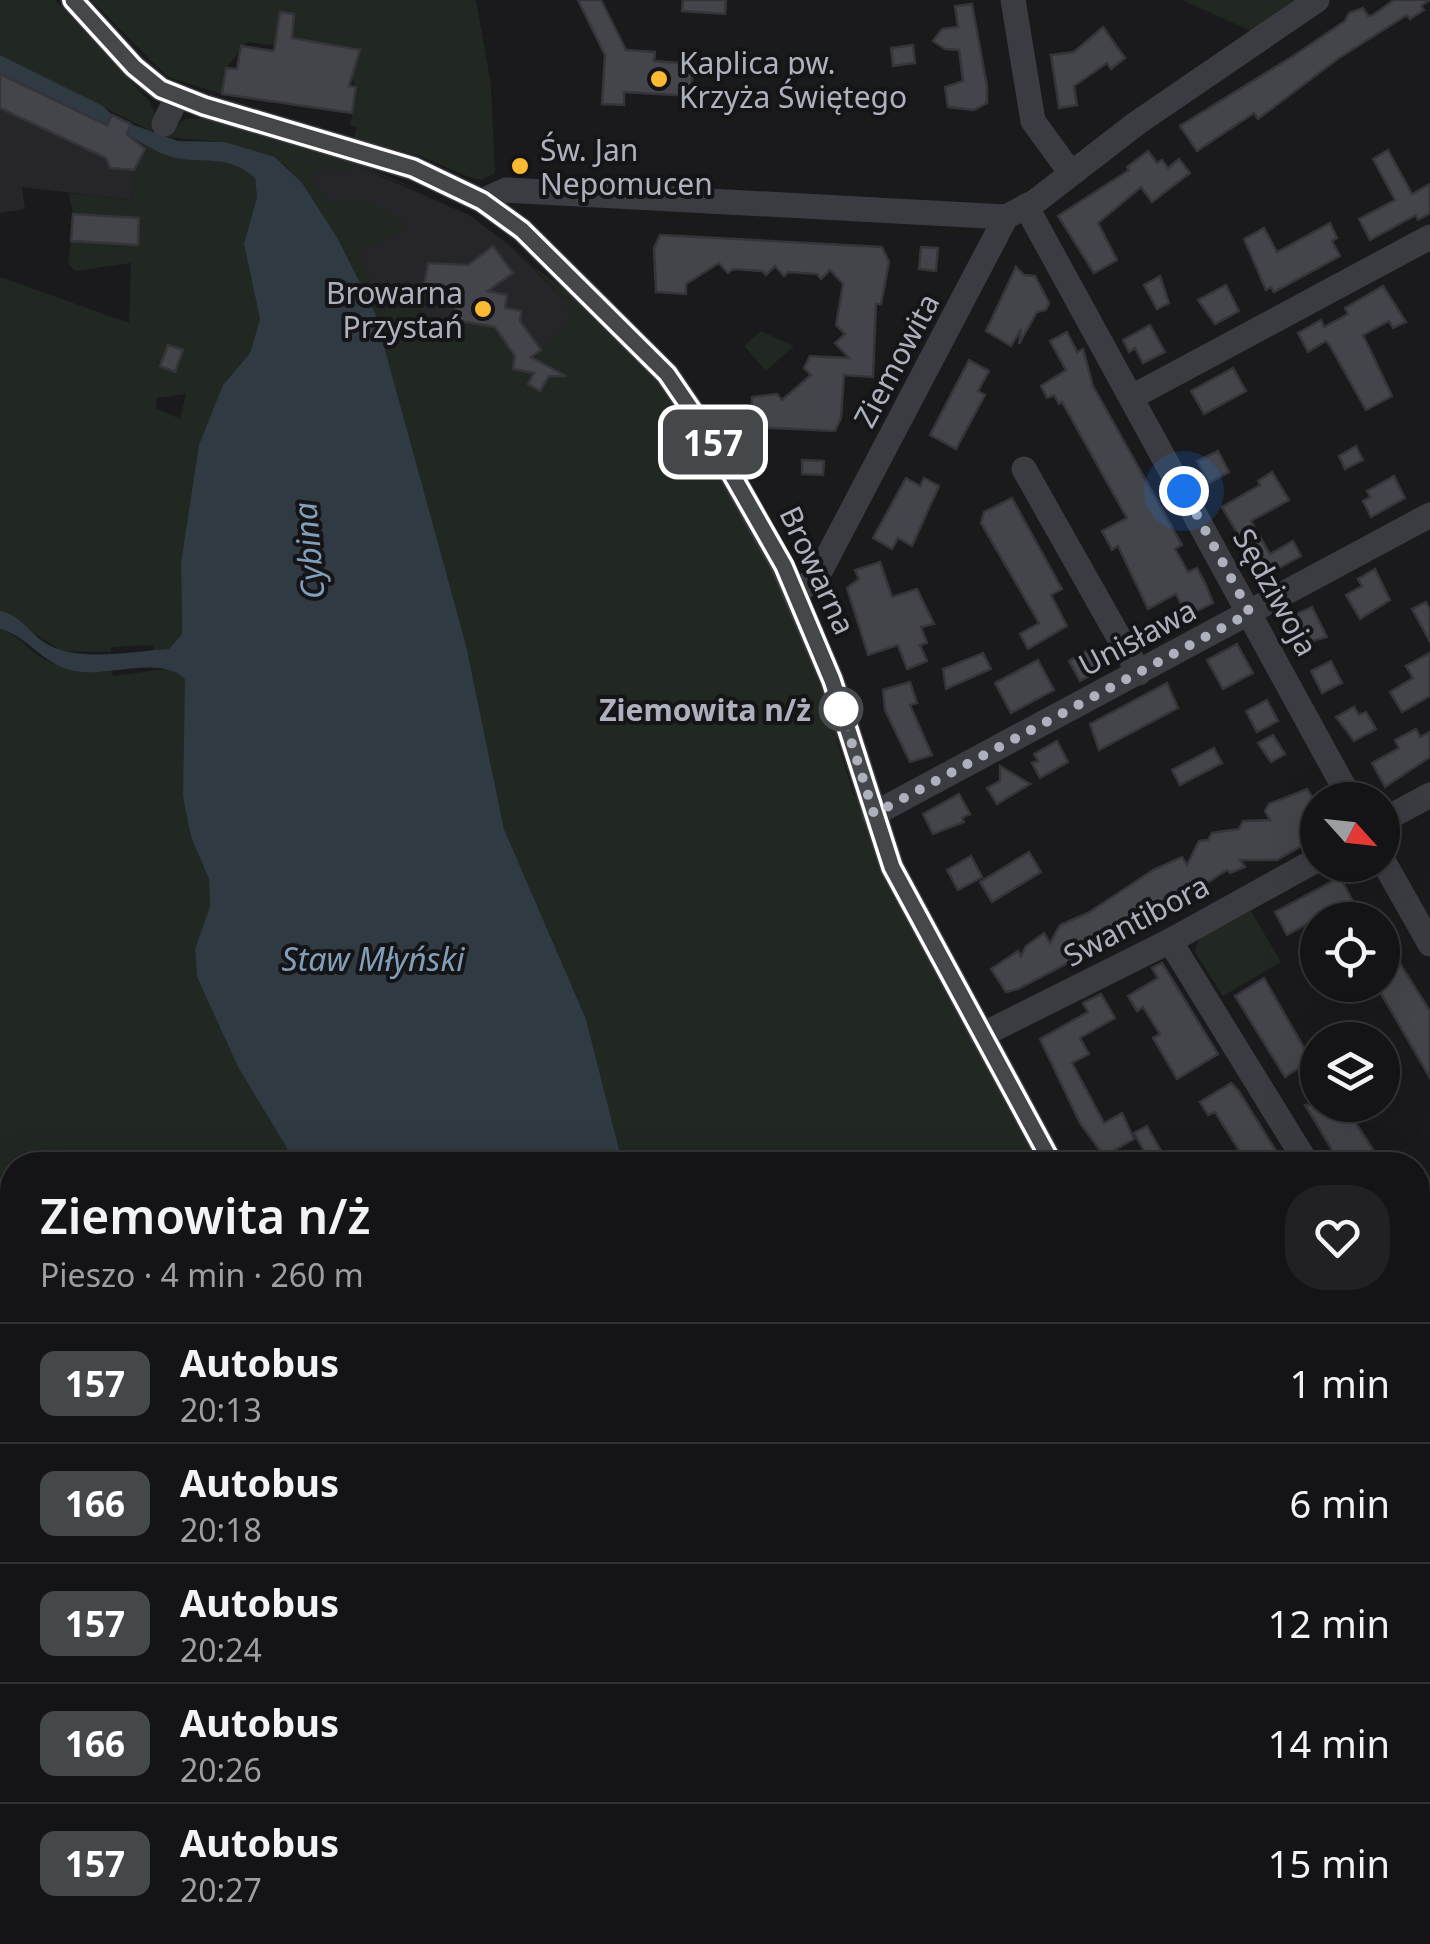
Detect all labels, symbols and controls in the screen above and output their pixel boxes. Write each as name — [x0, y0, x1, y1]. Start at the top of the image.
place label: Kaplica pw. Krzyża Świętego — [679, 42, 907, 117]
marker: Kaplica pw. Krzyża Świętego — [648, 68, 670, 90]
place label: Św. Jan Nepomucen — [540, 129, 713, 204]
marker: Św. Jan Nepomucen — [509, 155, 531, 177]
place label: Browarna Przystań — [326, 272, 463, 347]
street label: Ziemowita — [844, 286, 948, 434]
marker: Browarna Przystań — [472, 298, 494, 320]
line badge: 157 — [656, 410, 770, 474]
text: 157 — [683, 419, 743, 466]
your location — [1159, 466, 1209, 516]
street label: Browarna — [770, 499, 866, 641]
water label: Cybina — [282, 501, 334, 601]
street label: Sędziwoja — [1224, 521, 1328, 663]
street label: Unisława — [1071, 589, 1203, 685]
marker: Ziemowita n/ż — [820, 688, 862, 730]
place label: Ziemowita n/ż — [599, 689, 811, 730]
north arrow — [1300, 782, 1400, 882]
map controls — [1300, 782, 1400, 1122]
street label: Swantibora — [1056, 865, 1216, 975]
button: locate — [1300, 902, 1400, 1002]
water label: Staw Młyński — [282, 937, 465, 980]
button: layers — [1300, 1022, 1400, 1122]
text: Ziemowita n/ż — [40, 1183, 371, 1248]
button: heart — [1285, 1185, 1390, 1290]
text: Pieszo · 4 min · 260 m — [40, 1253, 364, 1296]
text: Autobus — [180, 1336, 339, 1388]
text: 1 min — [1290, 1357, 1390, 1409]
text: 157 — [65, 1360, 125, 1407]
text: 20:13 — [180, 1388, 262, 1431]
text: Autobus — [180, 1456, 339, 1508]
text: 6 min — [1290, 1477, 1390, 1529]
text: 166 — [65, 1480, 125, 1527]
text: 20:18 — [180, 1508, 262, 1551]
text: Autobus — [180, 1576, 339, 1628]
text: 12 min — [1268, 1597, 1390, 1649]
text: 157 — [65, 1600, 125, 1647]
text: 20:24 — [180, 1628, 262, 1671]
text: Autobus — [180, 1696, 339, 1748]
text: 14 min — [1268, 1717, 1390, 1769]
text: 166 — [65, 1720, 125, 1767]
text: 20:26 — [180, 1748, 262, 1791]
text: Autobus — [180, 1816, 339, 1868]
text: 15 min — [1268, 1837, 1390, 1889]
text: 157 — [65, 1840, 125, 1887]
text: 20:27 — [180, 1868, 262, 1911]

